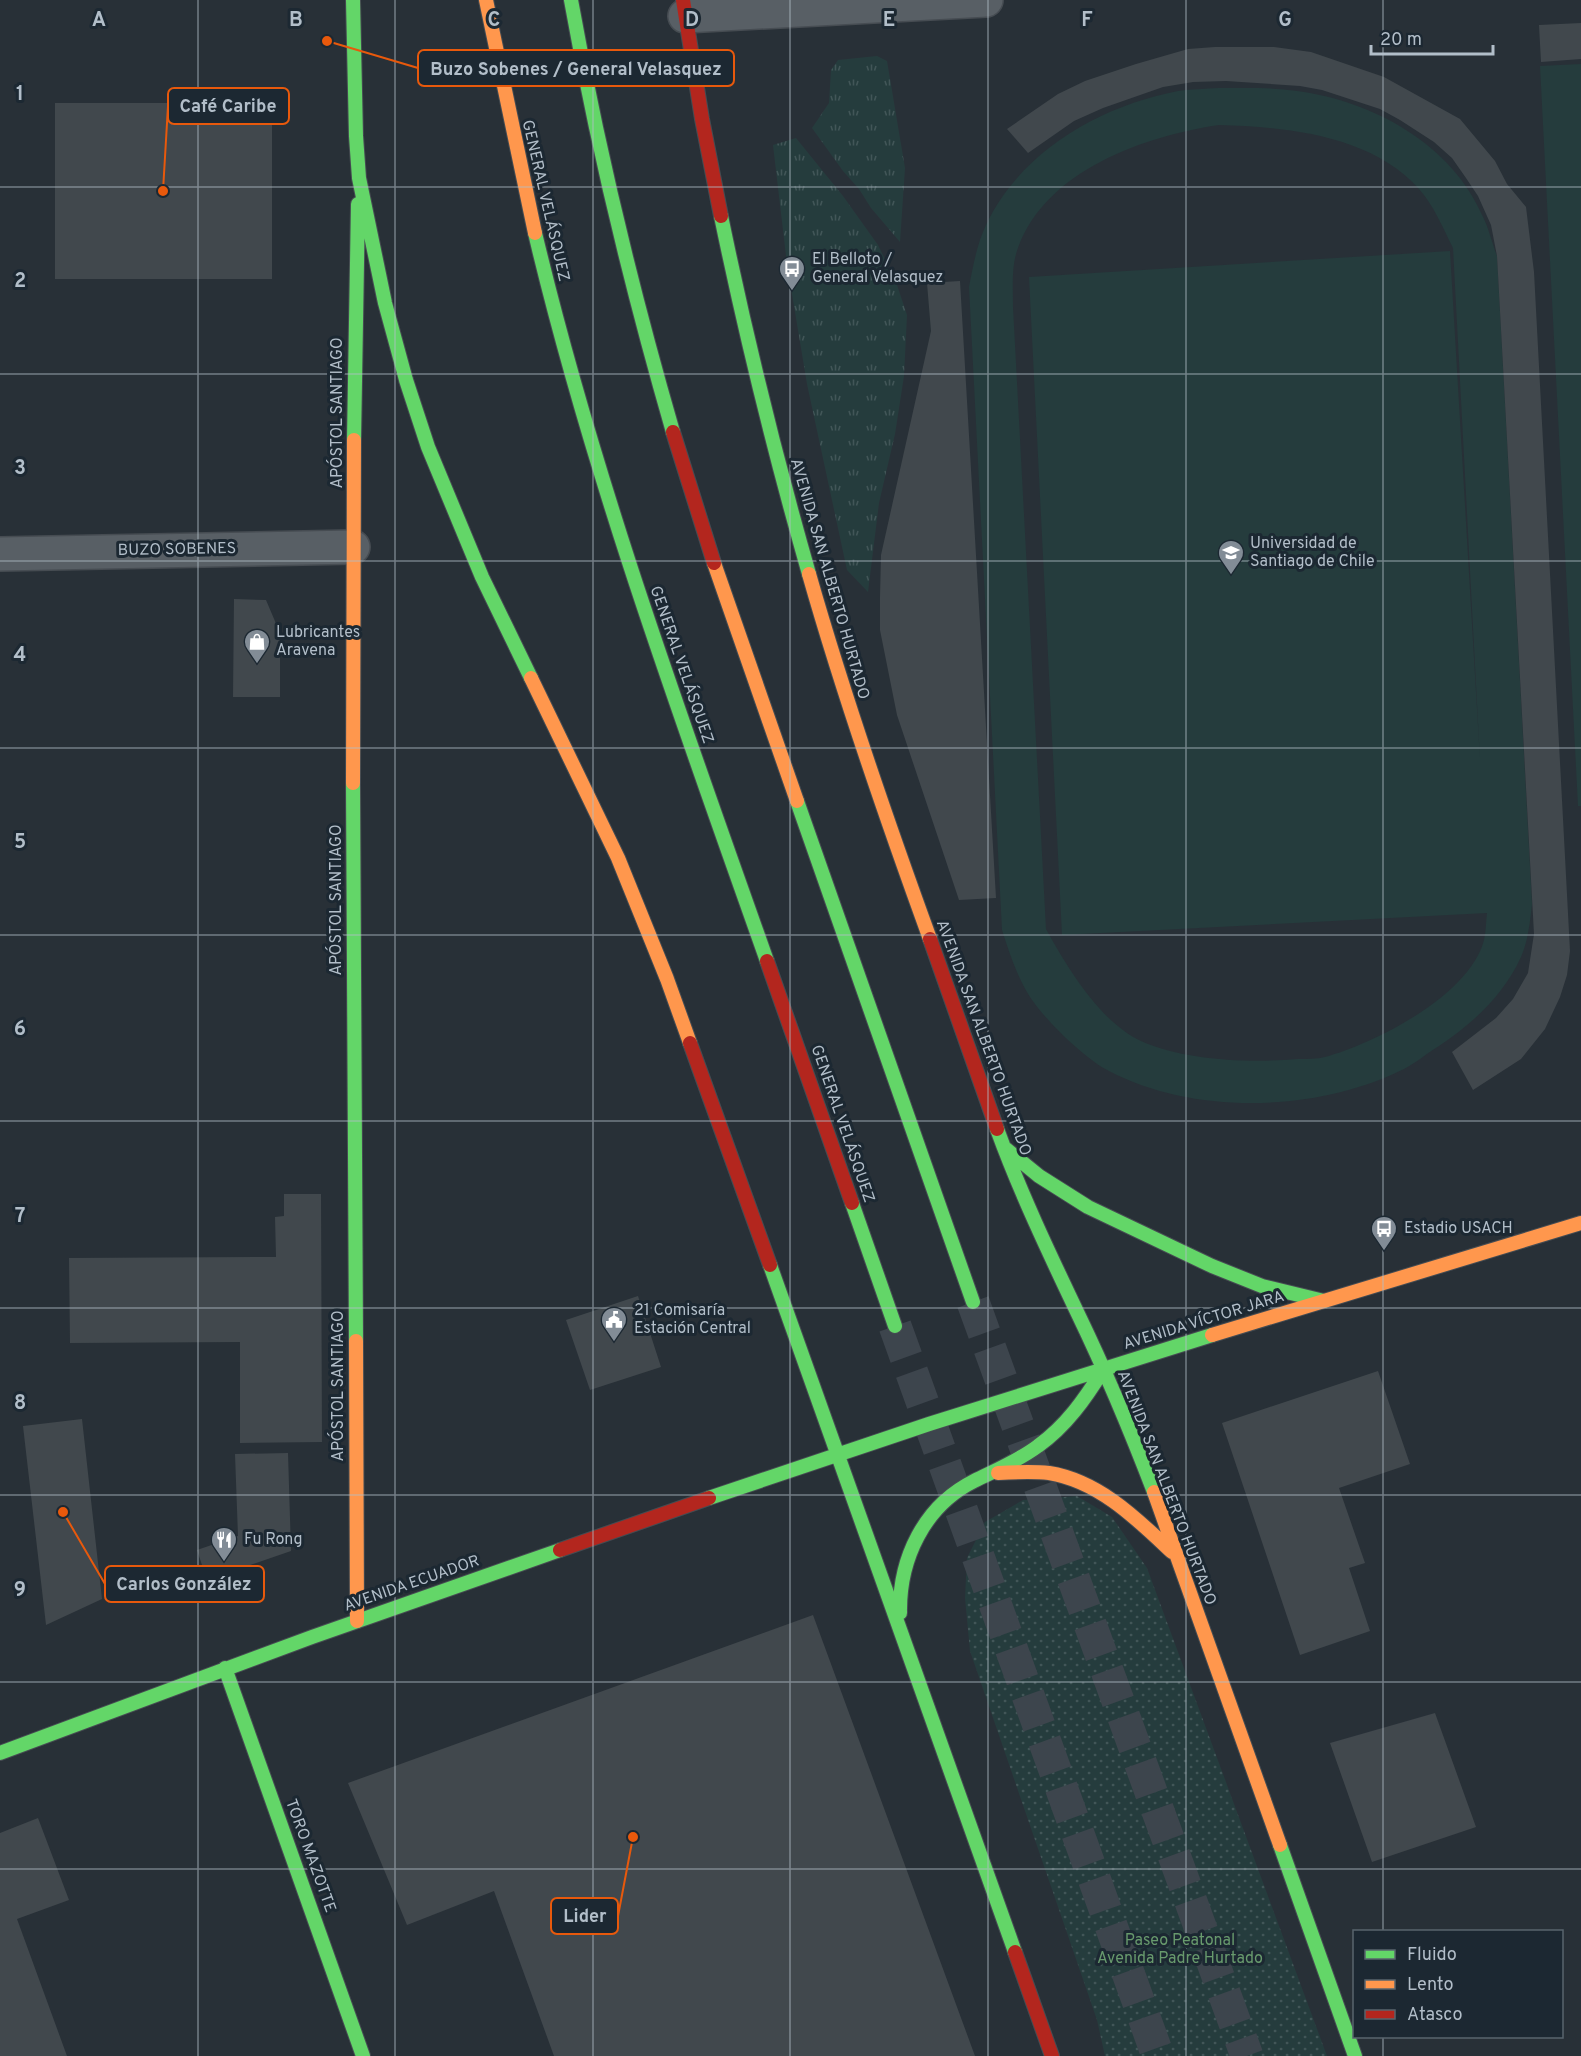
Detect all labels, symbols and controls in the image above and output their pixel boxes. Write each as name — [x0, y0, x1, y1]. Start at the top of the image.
text: A — [92, 8, 106, 34]
text: B — [289, 8, 303, 34]
text: C — [488, 8, 500, 34]
text: D — [685, 8, 699, 34]
text: E — [883, 8, 895, 34]
text: F — [1081, 8, 1093, 34]
text: G — [1278, 8, 1292, 34]
scale bar — [1371, 18, 1492, 56]
text: 20 m — [1380, 29, 1422, 52]
callout: Buzo Sobenes / General Velasquez — [418, 50, 734, 86]
text: Buzo Sobenes / General Velasquez — [430, 59, 722, 82]
text: 1 — [16, 82, 24, 108]
callout: Café Caribe — [168, 88, 289, 124]
text: Café Caribe — [180, 96, 276, 119]
street label: GENERAL VELÁSQUEZ — [517, 118, 575, 284]
place label: El Belloto / General Velasquez — [812, 250, 943, 288]
bus stop icon: El Belloto / General Velasquez — [777, 254, 807, 292]
text: 2 — [14, 269, 26, 295]
street label: APÓSTOL SANTIAGO — [326, 337, 348, 489]
text: 3 — [14, 456, 26, 482]
street label: AVENIDA SAN ALBERTO HURTADO — [785, 456, 873, 702]
place label: Universidad de Santiago de Chile — [1250, 534, 1375, 572]
school or university icon: Universidad de Santiago de Chile — [1216, 538, 1246, 576]
street label: BUZO SOBENES — [118, 539, 236, 561]
street label: GENERAL VELÁSQUEZ — [645, 583, 719, 746]
place label: Lubricantes Aravena — [276, 623, 360, 661]
shop icon: Lubricantes Aravena — [242, 627, 272, 665]
text: 4 — [14, 643, 26, 669]
street label: APÓSTOL SANTIAGO — [325, 824, 347, 976]
text: 5 — [14, 830, 26, 856]
street label: AVENIDA SAN ALBERTO HURTADO — [931, 917, 1035, 1159]
text: 6 — [14, 1017, 26, 1043]
street label: GENERAL VELÁSQUEZ — [806, 1042, 880, 1205]
text: 7 — [15, 1204, 25, 1230]
bus stop icon: Estadio USACH — [1369, 1214, 1399, 1252]
place label: Estadio USACH — [1404, 1219, 1513, 1239]
street label: AVENIDA VÍCTOR JARA — [1120, 1285, 1287, 1355]
place label: 21 Comisaría Estación Central — [634, 1301, 751, 1339]
public building icon: 21 Comisaría Estación Central — [599, 1305, 629, 1343]
street label: APÓSTOL SANTIAGO — [327, 1310, 349, 1462]
street label: AVENIDA SAN ALBERTO HURTADO — [1112, 1368, 1220, 1608]
text: 8 — [14, 1391, 26, 1417]
restaurant icon: Fu Rong — [209, 1525, 239, 1563]
place label: Fu Rong — [244, 1530, 303, 1550]
street label: AVENIDA ECUADOR — [341, 1551, 483, 1617]
callout: Carlos González — [105, 1566, 264, 1602]
text: Carlos González — [116, 1574, 252, 1597]
text: 9 — [14, 1578, 26, 1604]
street label: TORO MAZOTTE — [280, 1796, 340, 1916]
callout: Lider — [551, 1898, 618, 1934]
text: Lider — [563, 1906, 607, 1929]
legend — [1353, 1930, 1563, 2038]
park label: Paseo Peatonal Avenida Padre Hurtado — [1097, 1931, 1263, 1969]
text: Fluido — [1407, 1944, 1457, 1967]
text: Lento — [1407, 1974, 1453, 1997]
text: Atasco — [1407, 2004, 1463, 2027]

